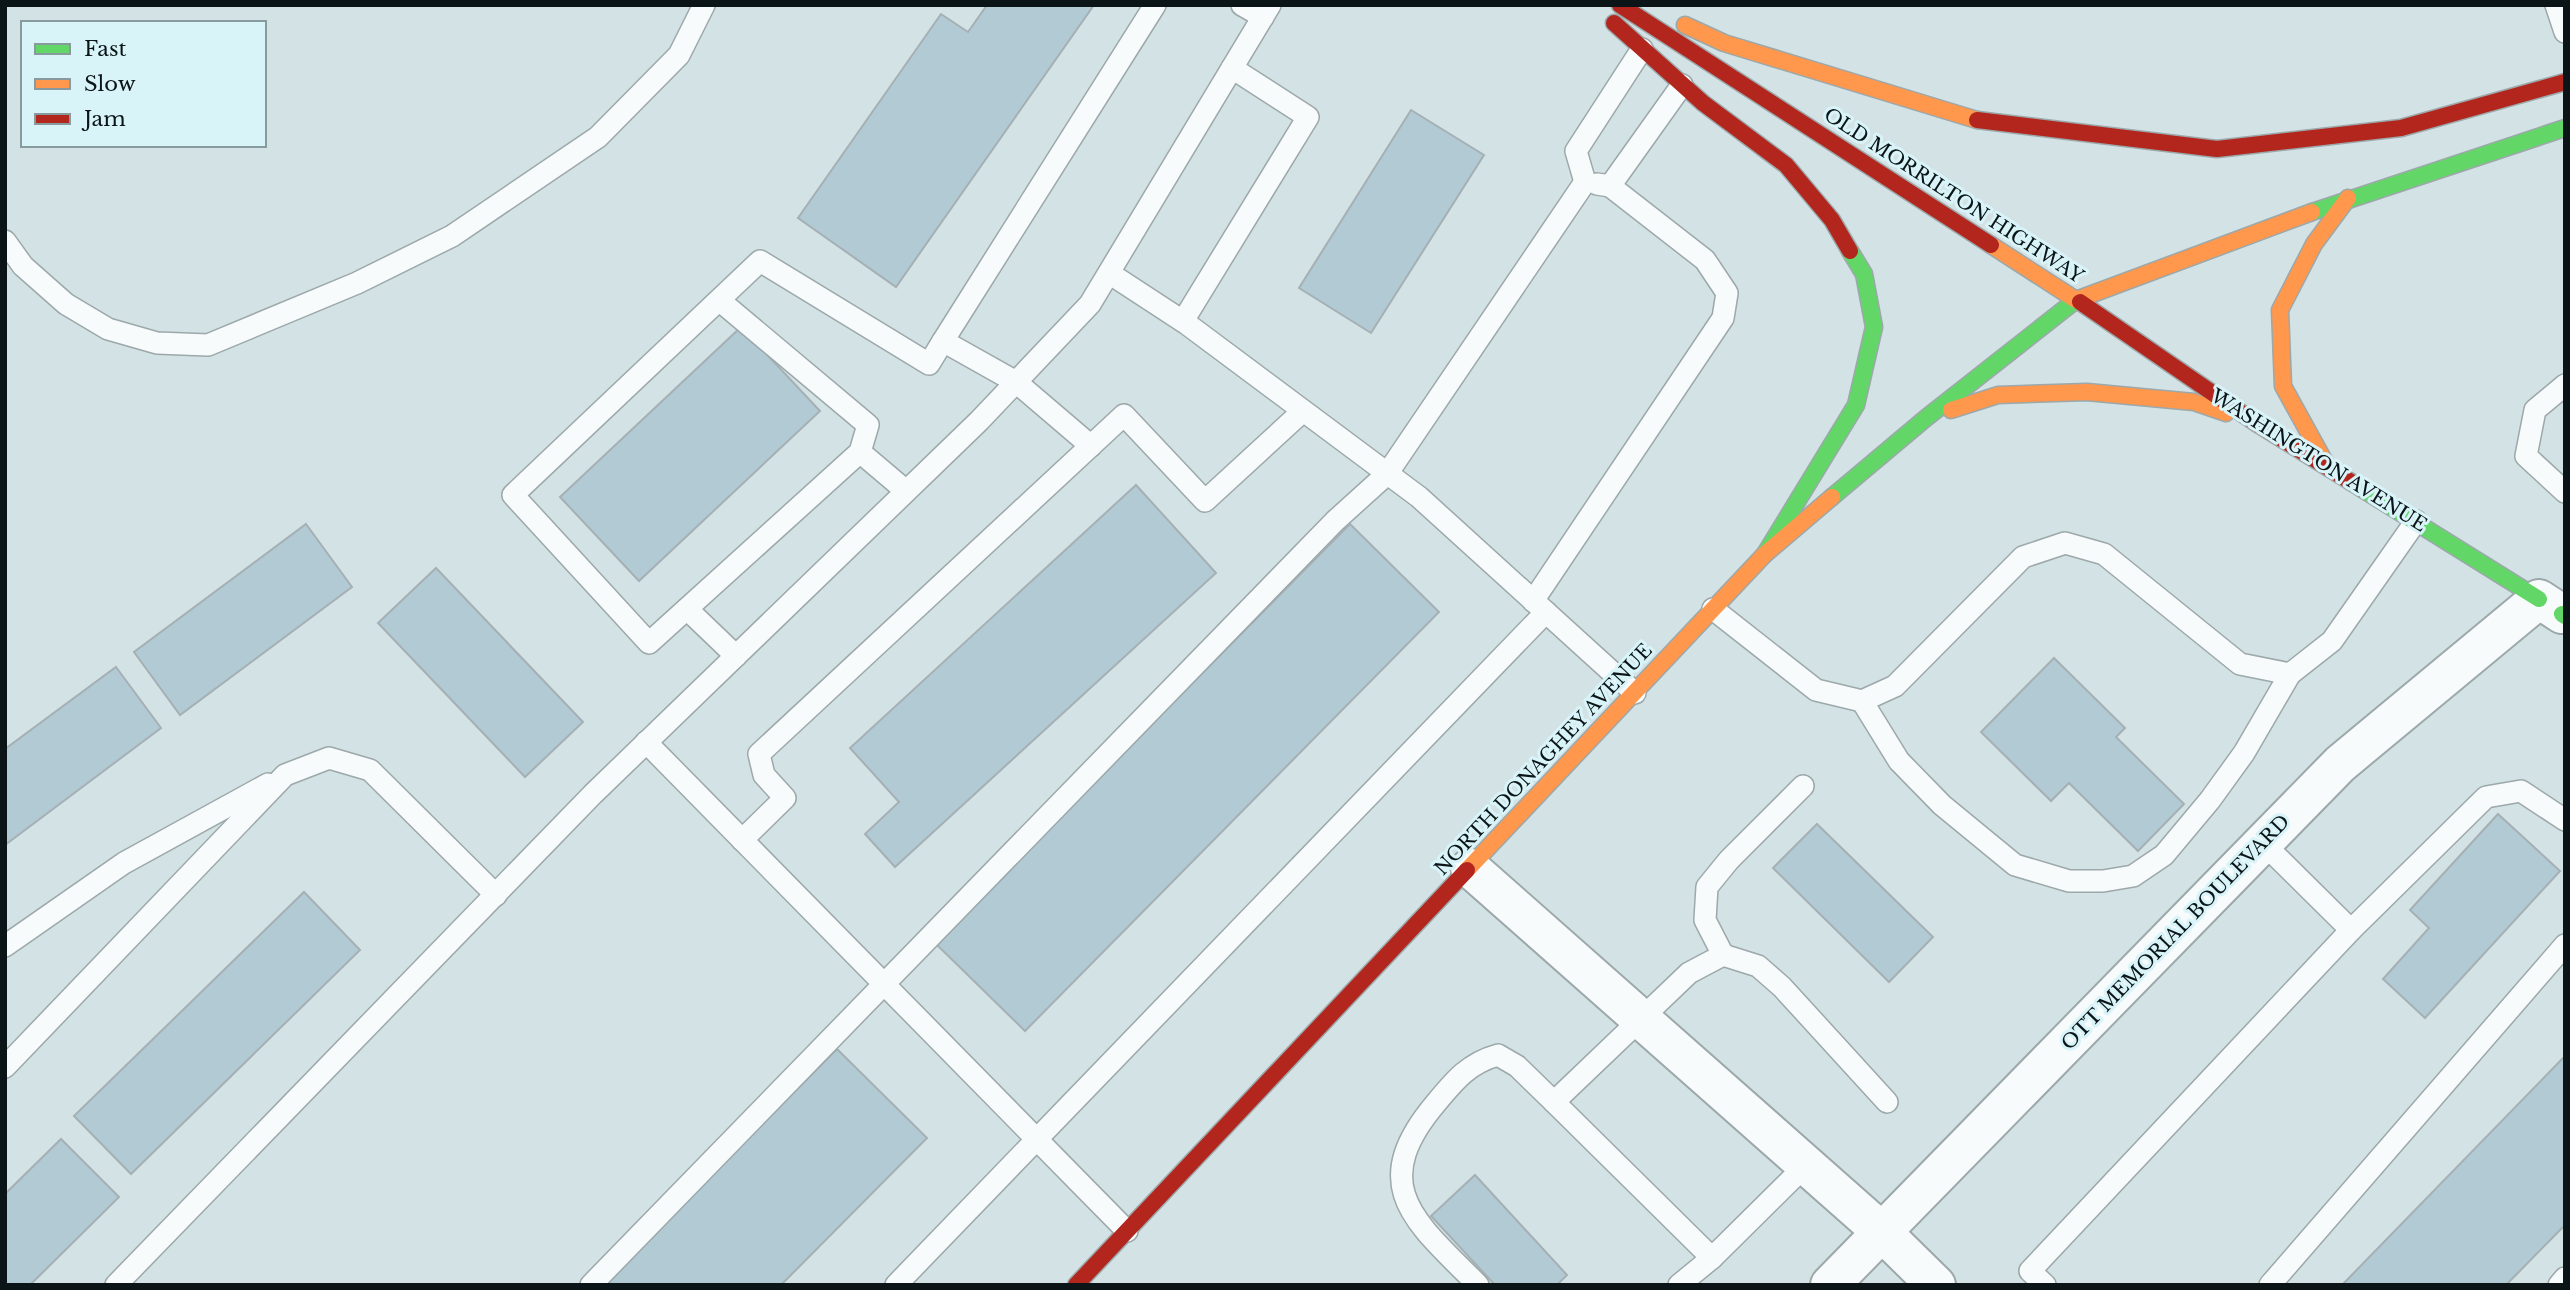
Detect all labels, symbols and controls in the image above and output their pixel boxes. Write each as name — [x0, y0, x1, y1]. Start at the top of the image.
legend — [21, 21, 266, 147]
text: Fast — [84, 36, 126, 62]
text: Slow — [84, 71, 136, 97]
street label: OLD MORRILTON HIGHWAY — [1820, 103, 2088, 288]
text: Jam — [81, 106, 126, 132]
street label: WASHINGTON AVENUE — [2206, 384, 2431, 537]
street label: NORTH DONAGHEY AVENUE — [1430, 639, 1657, 880]
street label: OTT MEMORIAL BOULEVARD — [2057, 810, 2294, 1055]

